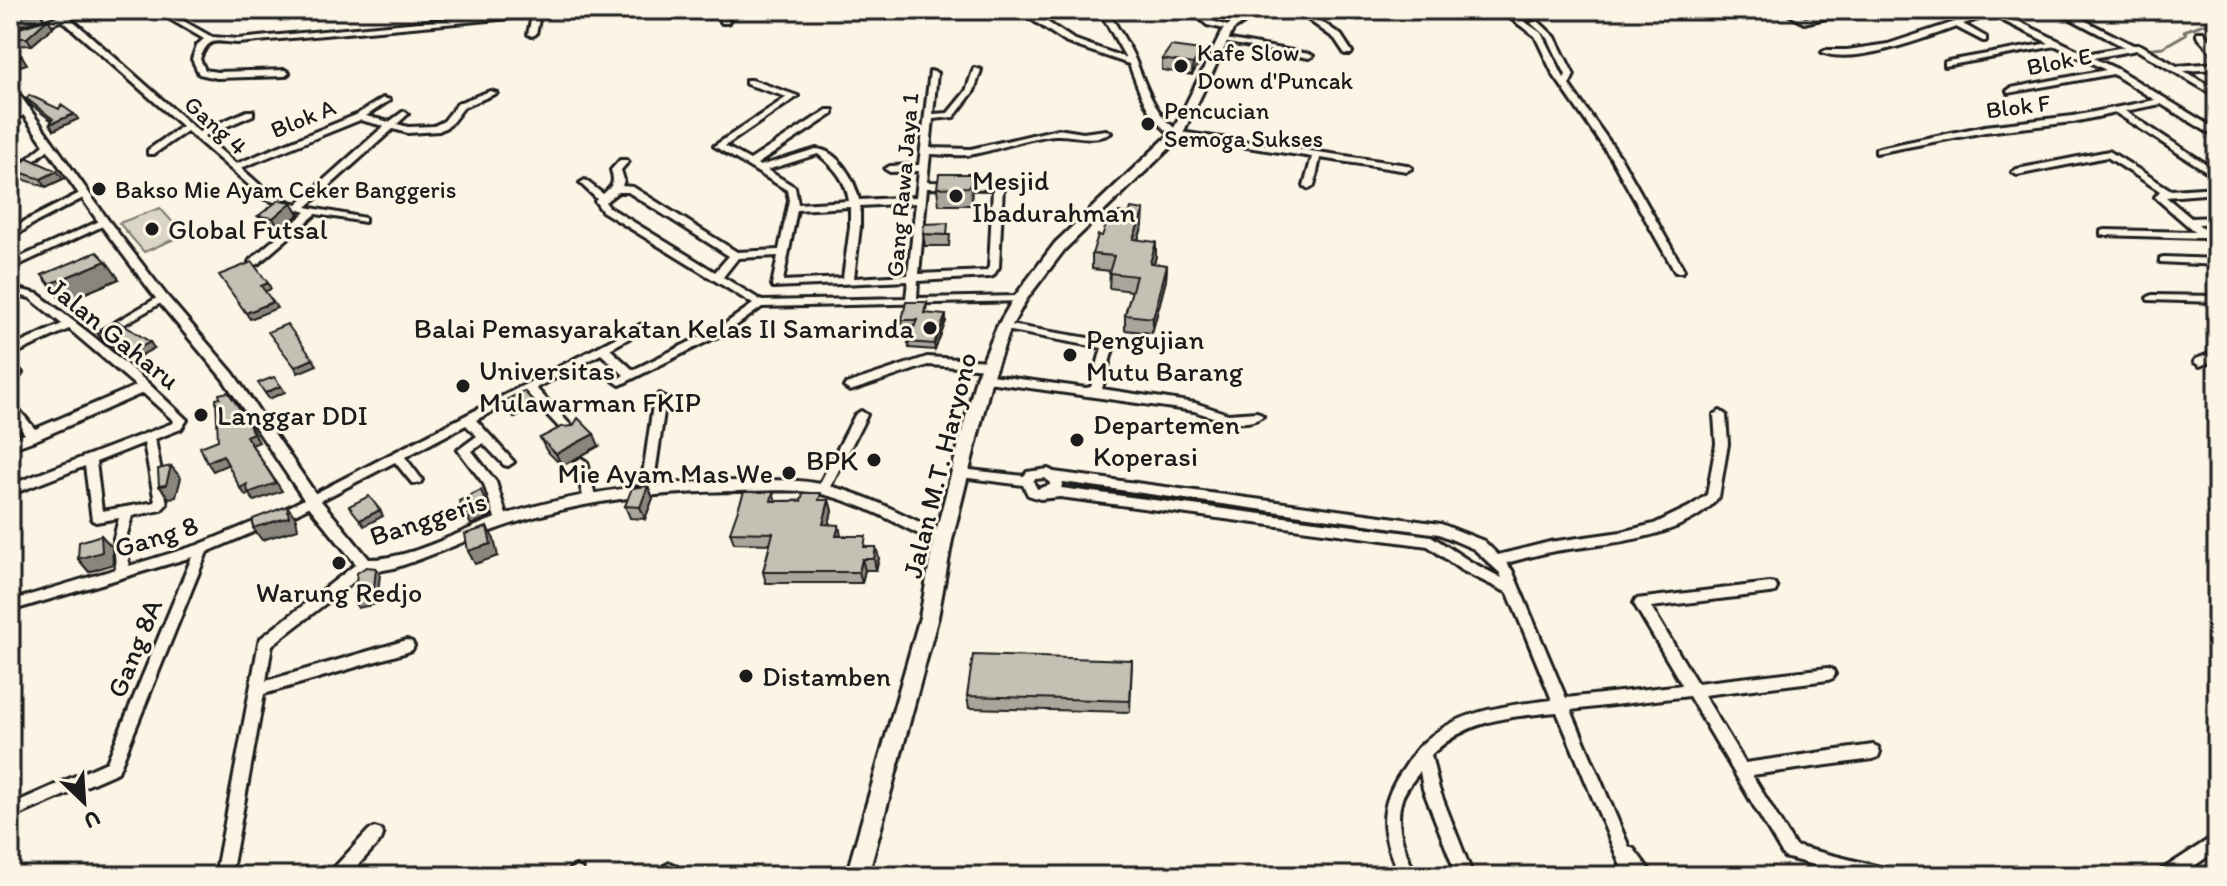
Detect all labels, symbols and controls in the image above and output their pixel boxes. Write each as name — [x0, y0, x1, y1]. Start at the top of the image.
place label: Kafe Slow Down d'Puncak — [1197, 38, 1354, 95]
street label: Blok E — [2024, 41, 2094, 81]
marker: Kafe Slow Down d'Puncak — [1172, 57, 1190, 75]
street label: Blok F — [1984, 88, 2052, 124]
street label: Gang 4 — [179, 89, 253, 161]
street label: Blok A — [266, 92, 340, 144]
street label: Gang Rawa Jaya 1 — [880, 92, 924, 278]
place label: Pencucian Semoga Sukses — [1164, 96, 1323, 153]
marker: Pencucian Semoga Sukses — [1139, 115, 1157, 133]
place label: Mesjid Ibadurahman — [972, 163, 1136, 229]
place label: Bakso Mie Ayam Ceker Banggeris — [115, 175, 457, 204]
marker: Bakso Mie Ayam Ceker Banggeris — [90, 180, 108, 198]
marker: Mesjid Ibadurahman — [947, 187, 965, 205]
place label: Global Futsal — [168, 212, 328, 246]
marker: Global Futsal — [143, 220, 161, 238]
street label: Jalan Gaharu — [41, 269, 187, 397]
place label: Balai Pemasyarakatan Kelas II Samarinda — [414, 311, 914, 345]
marker: Balai Pemasyarakatan Kelas II Samarinda — [921, 319, 939, 337]
place label: Pengujian Mutu Barang — [1086, 322, 1244, 388]
marker: Pengujian Mutu Barang — [1061, 346, 1079, 364]
street label: Jalan M.T. Haryono — [895, 349, 983, 581]
place label: Universitas Mulawarman FKIP — [479, 353, 701, 419]
marker: Universitas Mulawarman FKIP — [454, 377, 472, 395]
place label: Langgar DDI — [217, 398, 368, 432]
marker: Langgar DDI — [192, 406, 210, 424]
place label: Departemen Koperasi — [1093, 407, 1240, 473]
marker: Departemen Koperasi — [1068, 431, 1086, 449]
place label: BPK — [806, 443, 858, 477]
marker: BPK — [865, 451, 883, 469]
place label: Mie Ayam Mas We — [557, 456, 773, 490]
marker: Mie Ayam Mas We — [780, 464, 798, 482]
street label: Banggeris — [365, 483, 491, 553]
street label: Gang 8 — [110, 507, 202, 565]
marker: Warung Redjo — [330, 554, 348, 572]
place label: Warung Redjo — [256, 575, 422, 609]
street label: Gang 8A — [99, 594, 169, 702]
place label: Distamben — [762, 659, 891, 693]
marker: Distamben — [737, 667, 755, 685]
north arrow — [44, 762, 124, 842]
text: U — [80, 804, 105, 835]

